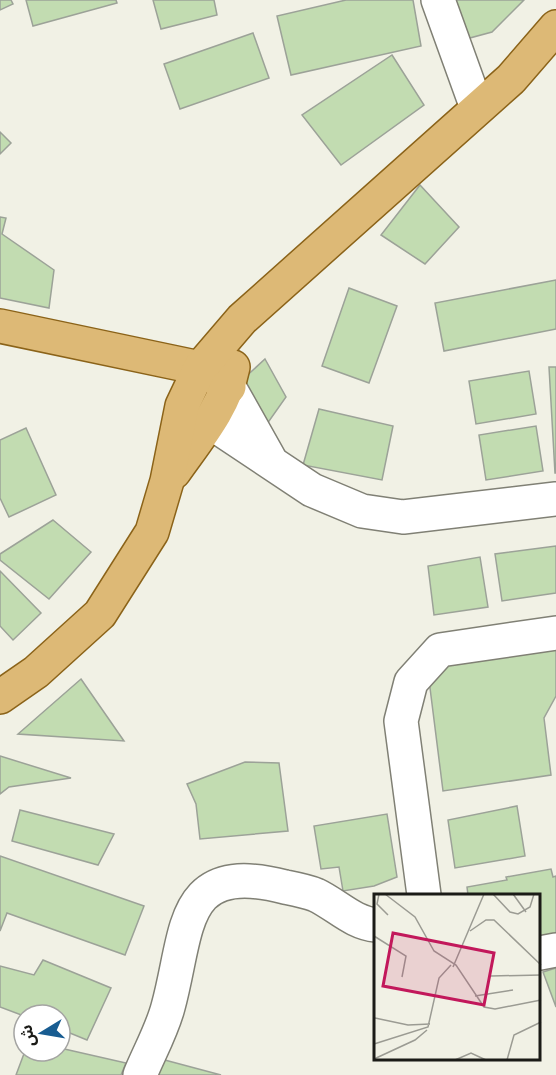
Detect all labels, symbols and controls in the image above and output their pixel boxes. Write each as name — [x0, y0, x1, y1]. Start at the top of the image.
inset map — [374, 894, 541, 1060]
north arrow — [12, 1003, 72, 1063]
text: ش — [15, 1023, 39, 1049]

